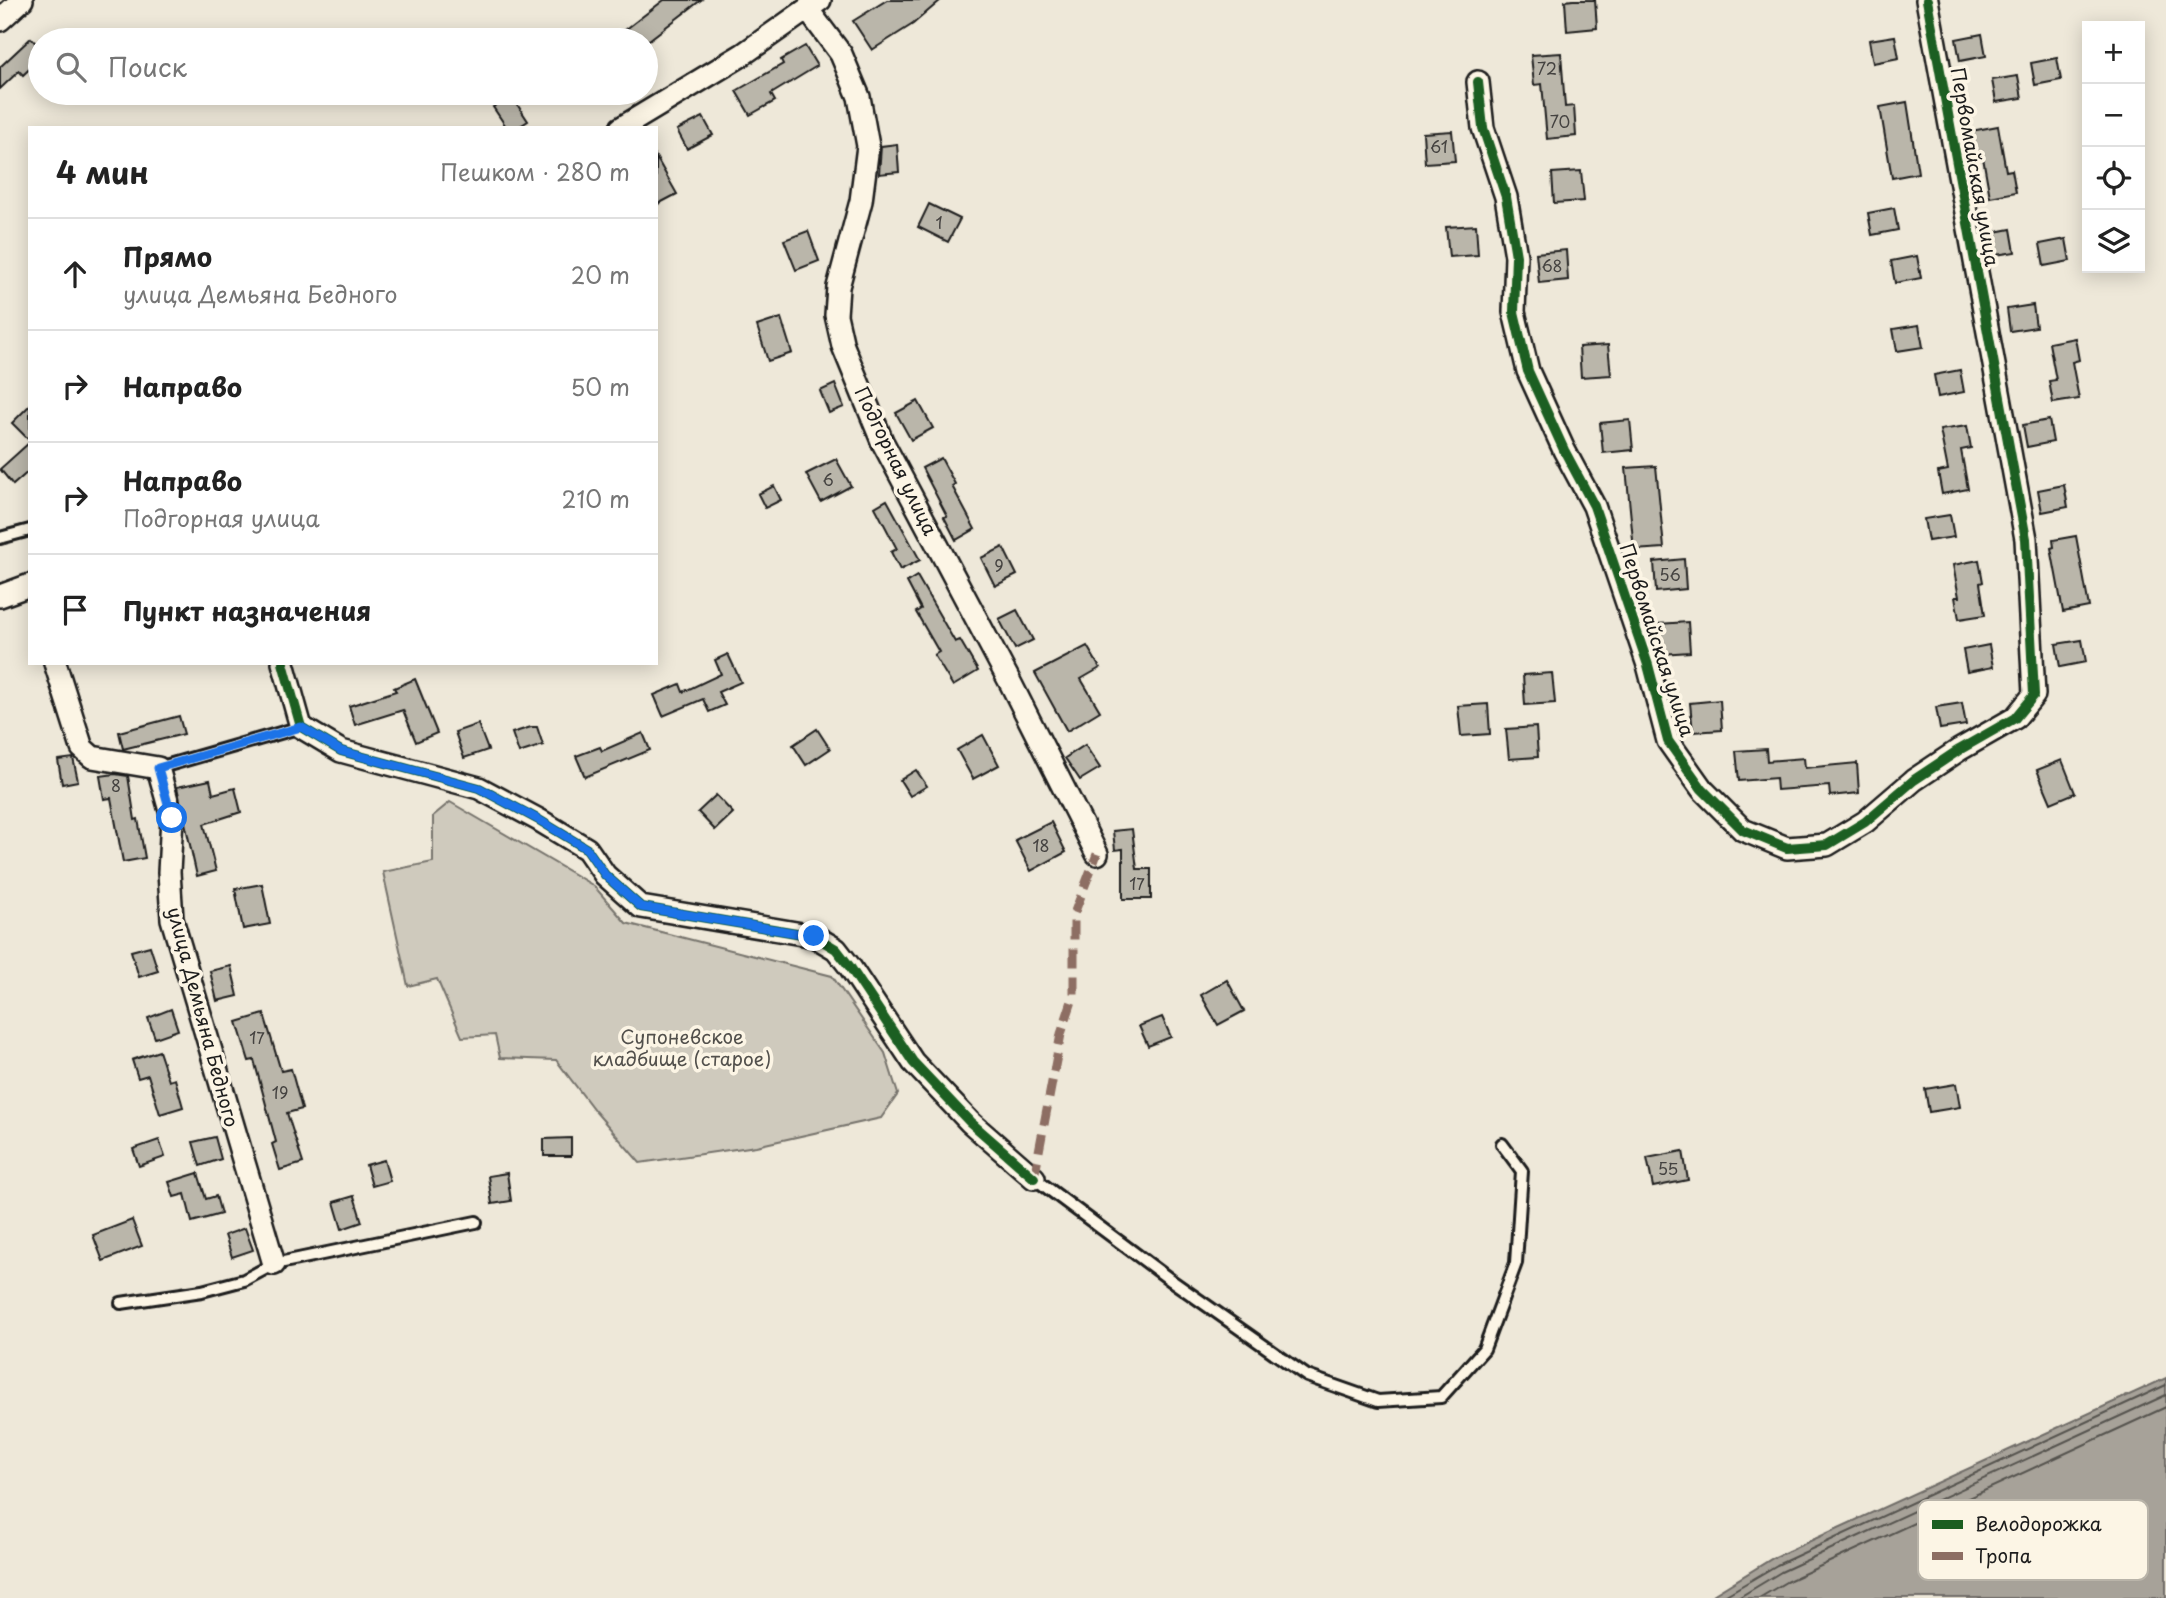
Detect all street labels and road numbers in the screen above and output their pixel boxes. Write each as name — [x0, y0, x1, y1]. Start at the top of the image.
street label: Первомайская улица — [1945, 65, 2007, 269]
street label: Подгорная улица — [849, 381, 945, 540]
street label: Первомайская улица — [1613, 540, 1702, 740]
street label: улица Демьяна Бедного — [161, 904, 247, 1130]

